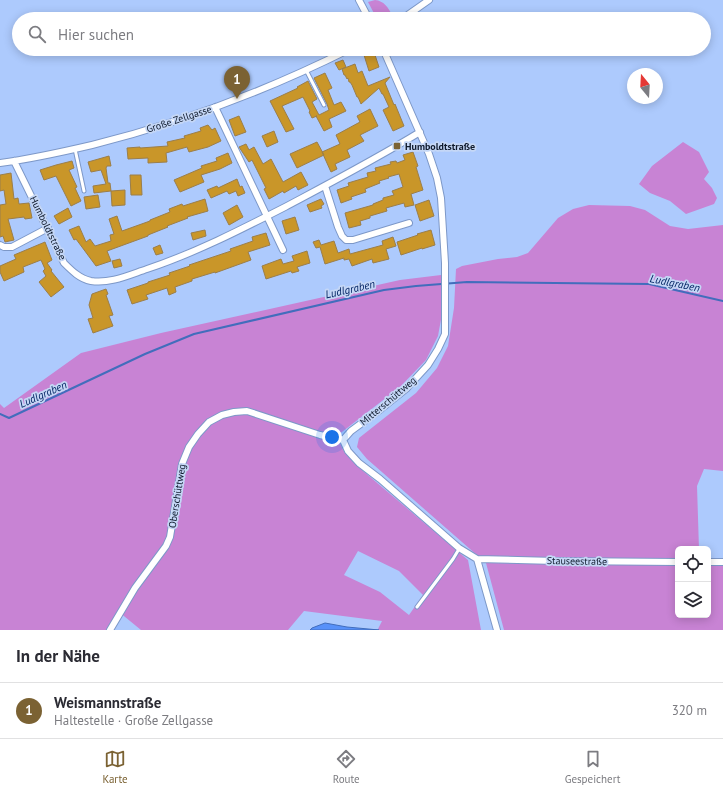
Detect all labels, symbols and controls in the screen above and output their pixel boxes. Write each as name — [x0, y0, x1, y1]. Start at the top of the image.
search box — [12, 12, 711, 56]
icon: search — [26, 23, 48, 45]
text: Hier suchen — [58, 25, 134, 44]
pin: 1 — [224, 66, 250, 99]
north arrow — [627, 68, 663, 104]
street label: Große Zellgasse — [145, 102, 213, 136]
place label: Humboldtstraße — [405, 140, 475, 153]
marker: Humboldtstraße — [392, 141, 402, 151]
street label: Humboldtstraße — [27, 194, 69, 262]
water label: Ludlgraben — [649, 271, 701, 295]
water label: Ludlgraben — [324, 276, 377, 302]
street label: Mitterschüttweg — [357, 374, 419, 428]
water label: Ludlgraben — [17, 377, 69, 411]
your location — [322, 427, 342, 447]
street label: Oberschüttweg — [166, 463, 188, 529]
map controls — [675, 546, 711, 618]
button: locate — [675, 546, 711, 582]
street label: Stauseestraße — [547, 554, 607, 568]
button: layers — [675, 582, 711, 618]
text: In der Nähe — [16, 645, 100, 667]
text: Weismannstraße — [54, 693, 161, 712]
text: 1 — [25, 702, 33, 719]
text: 320 m — [672, 702, 707, 719]
text: Haltestelle · Große Zellgasse — [54, 712, 213, 729]
tab: Karte — [103, 748, 128, 786]
tab: Route — [333, 748, 360, 786]
tab: Gespeichert — [565, 748, 620, 786]

